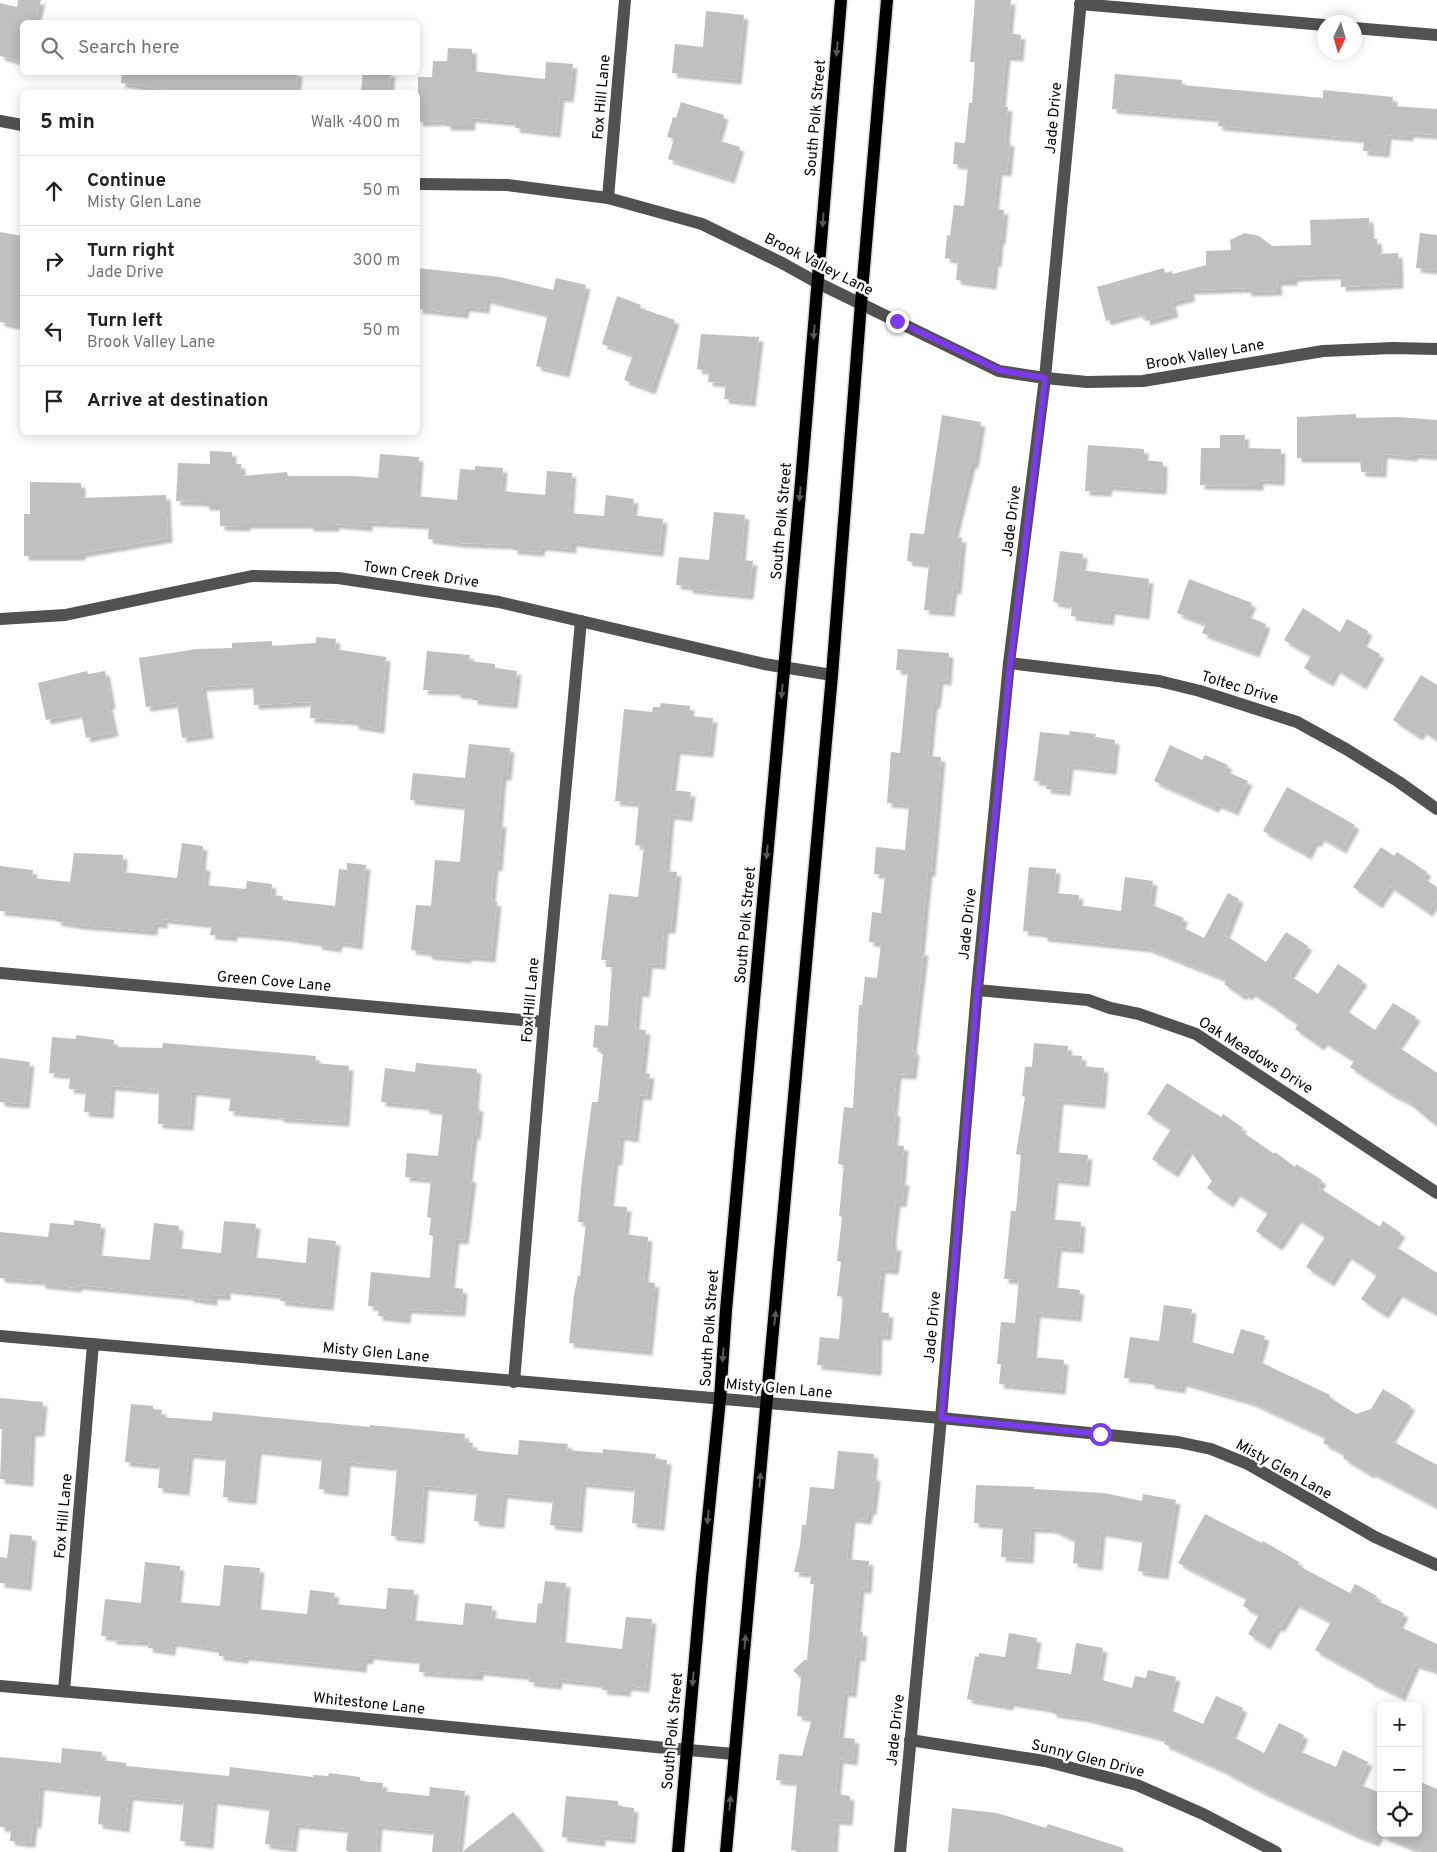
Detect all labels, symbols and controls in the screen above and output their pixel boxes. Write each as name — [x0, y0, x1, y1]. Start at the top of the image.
north arrow — [1317, 15, 1362, 60]
search box — [20, 20, 420, 75]
icon: search — [38, 34, 66, 62]
text: Search here — [78, 36, 180, 60]
one-way arrow — [833, 41, 841, 57]
street label: Fox Hill Lane — [589, 54, 616, 141]
street label: South Polk Street — [802, 59, 831, 177]
street label: Jade Drive — [1042, 82, 1067, 155]
text: 5 min — [40, 109, 95, 136]
text: Walk · 400 m — [311, 113, 400, 133]
text: Continue — [87, 169, 166, 193]
icon: ahead — [40, 177, 68, 205]
text: 50 m — [363, 181, 400, 201]
text: Misty Glen Lane — [87, 193, 201, 213]
one-way arrow — [819, 212, 827, 228]
street label: Brook Valley Lane — [760, 230, 876, 301]
text: Turn right — [87, 239, 175, 263]
icon: right — [40, 247, 68, 275]
text: 300 m — [353, 251, 400, 271]
text: Jade Drive — [87, 263, 164, 283]
text: Turn left — [87, 309, 163, 333]
route end — [886, 310, 909, 333]
icon: left — [40, 317, 68, 345]
text: 50 m — [363, 321, 400, 341]
one-way arrow — [810, 324, 818, 340]
text: Brook Valley Lane — [87, 333, 215, 353]
street label: Brook Valley Lane — [1144, 336, 1266, 375]
icon: arrive — [40, 387, 68, 415]
text: Arrive at destination — [87, 389, 268, 413]
street label: South Polk Street — [768, 462, 797, 580]
street label: Jade Drive — [999, 484, 1026, 558]
one-way arrow — [796, 486, 804, 502]
street label: Town Creek Drive — [362, 558, 480, 593]
street label: Toltec Drive — [1198, 668, 1281, 709]
one-way arrow — [778, 683, 786, 699]
one-way arrow — [763, 845, 771, 861]
street label: South Polk Street — [732, 866, 761, 984]
street label: Jade Drive — [955, 887, 982, 961]
street label: Fox Hill Lane — [518, 957, 545, 1044]
street label: Green Cove Lane — [216, 968, 332, 997]
street label: Oak Meadows Drive — [1194, 1013, 1316, 1099]
street label: South Polk Street — [697, 1269, 724, 1387]
street label: Jade Drive — [921, 1291, 946, 1364]
one-way arrow — [771, 1310, 779, 1326]
street label: Misty Glen Lane — [322, 1339, 430, 1368]
one-way arrow — [719, 1347, 727, 1363]
street label: Misty Glen Lane — [725, 1375, 833, 1404]
route start — [1089, 1423, 1112, 1446]
street label: Misty Glen Lane — [1232, 1436, 1335, 1505]
one-way arrow — [756, 1472, 764, 1488]
street label: Fox Hill Lane — [51, 1473, 78, 1560]
one-way arrow — [704, 1509, 712, 1525]
one-way arrow — [741, 1633, 749, 1649]
one-way arrow — [689, 1671, 697, 1687]
street label: South Polk Street — [659, 1672, 688, 1790]
street label: Whitestone Lane — [312, 1689, 426, 1720]
street label: Jade Drive — [883, 1693, 910, 1767]
map controls — [1377, 1702, 1422, 1837]
button: + — [1377, 1702, 1422, 1747]
street label: Sunny Glen Drive — [1029, 1736, 1146, 1783]
button: − — [1377, 1747, 1422, 1792]
button: locate — [1377, 1792, 1422, 1837]
one-way arrow — [726, 1795, 734, 1811]

